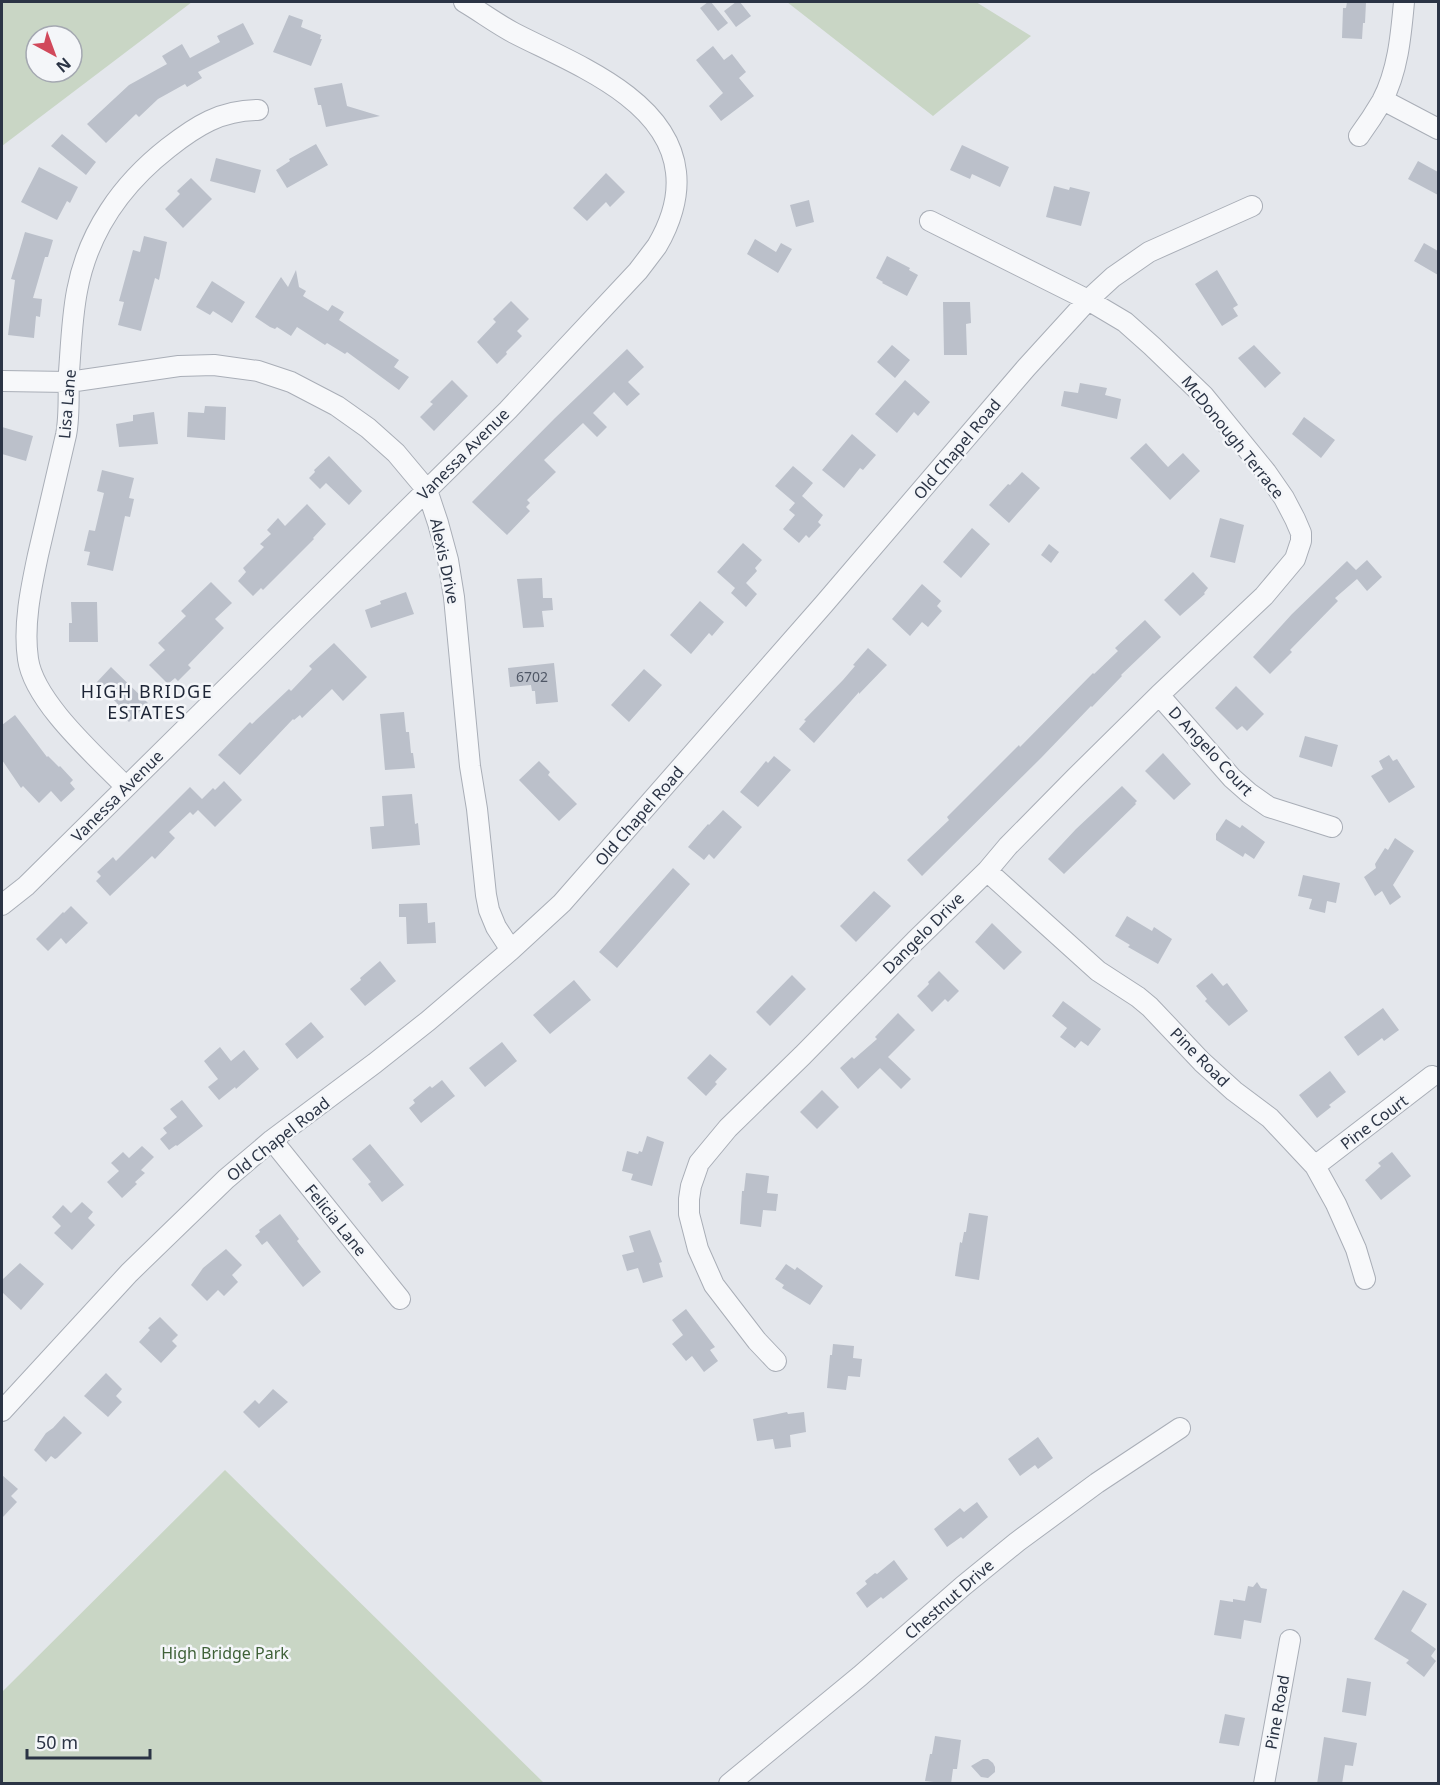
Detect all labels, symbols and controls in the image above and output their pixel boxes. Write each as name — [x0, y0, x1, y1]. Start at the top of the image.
north arrow — [24, 24, 84, 84]
text: N — [52, 53, 76, 78]
street label: Lisa Lane — [53, 368, 81, 440]
street label: McDonough Terrace — [1177, 371, 1289, 503]
street label: Old Chapel Road — [908, 394, 1006, 504]
street label: Vanessa Avenue — [412, 403, 514, 505]
street label: Alexis Drive — [425, 516, 465, 606]
house number: 6702 — [516, 667, 548, 686]
district label: HIGH BRIDGE ESTATES — [81, 679, 213, 724]
street label: D Angelo Court — [1164, 701, 1258, 801]
street label: Vanessa Avenue — [66, 745, 168, 847]
street label: Old Chapel Road — [590, 762, 688, 870]
street label: Dangelo Drive — [877, 887, 969, 979]
street label: Pine Road — [1166, 1023, 1234, 1091]
street label: Pine Court — [1336, 1089, 1412, 1155]
street label: Old Chapel Road — [222, 1092, 334, 1186]
street label: Felicia Lane — [300, 1179, 372, 1261]
street label: Chestnut Drive — [900, 1554, 998, 1644]
park label: High Bridge Park — [161, 1642, 289, 1664]
street label: Pine Road — [1260, 1673, 1294, 1751]
scale bar — [27, 1722, 150, 1760]
text: 50 m — [36, 1730, 78, 1754]

